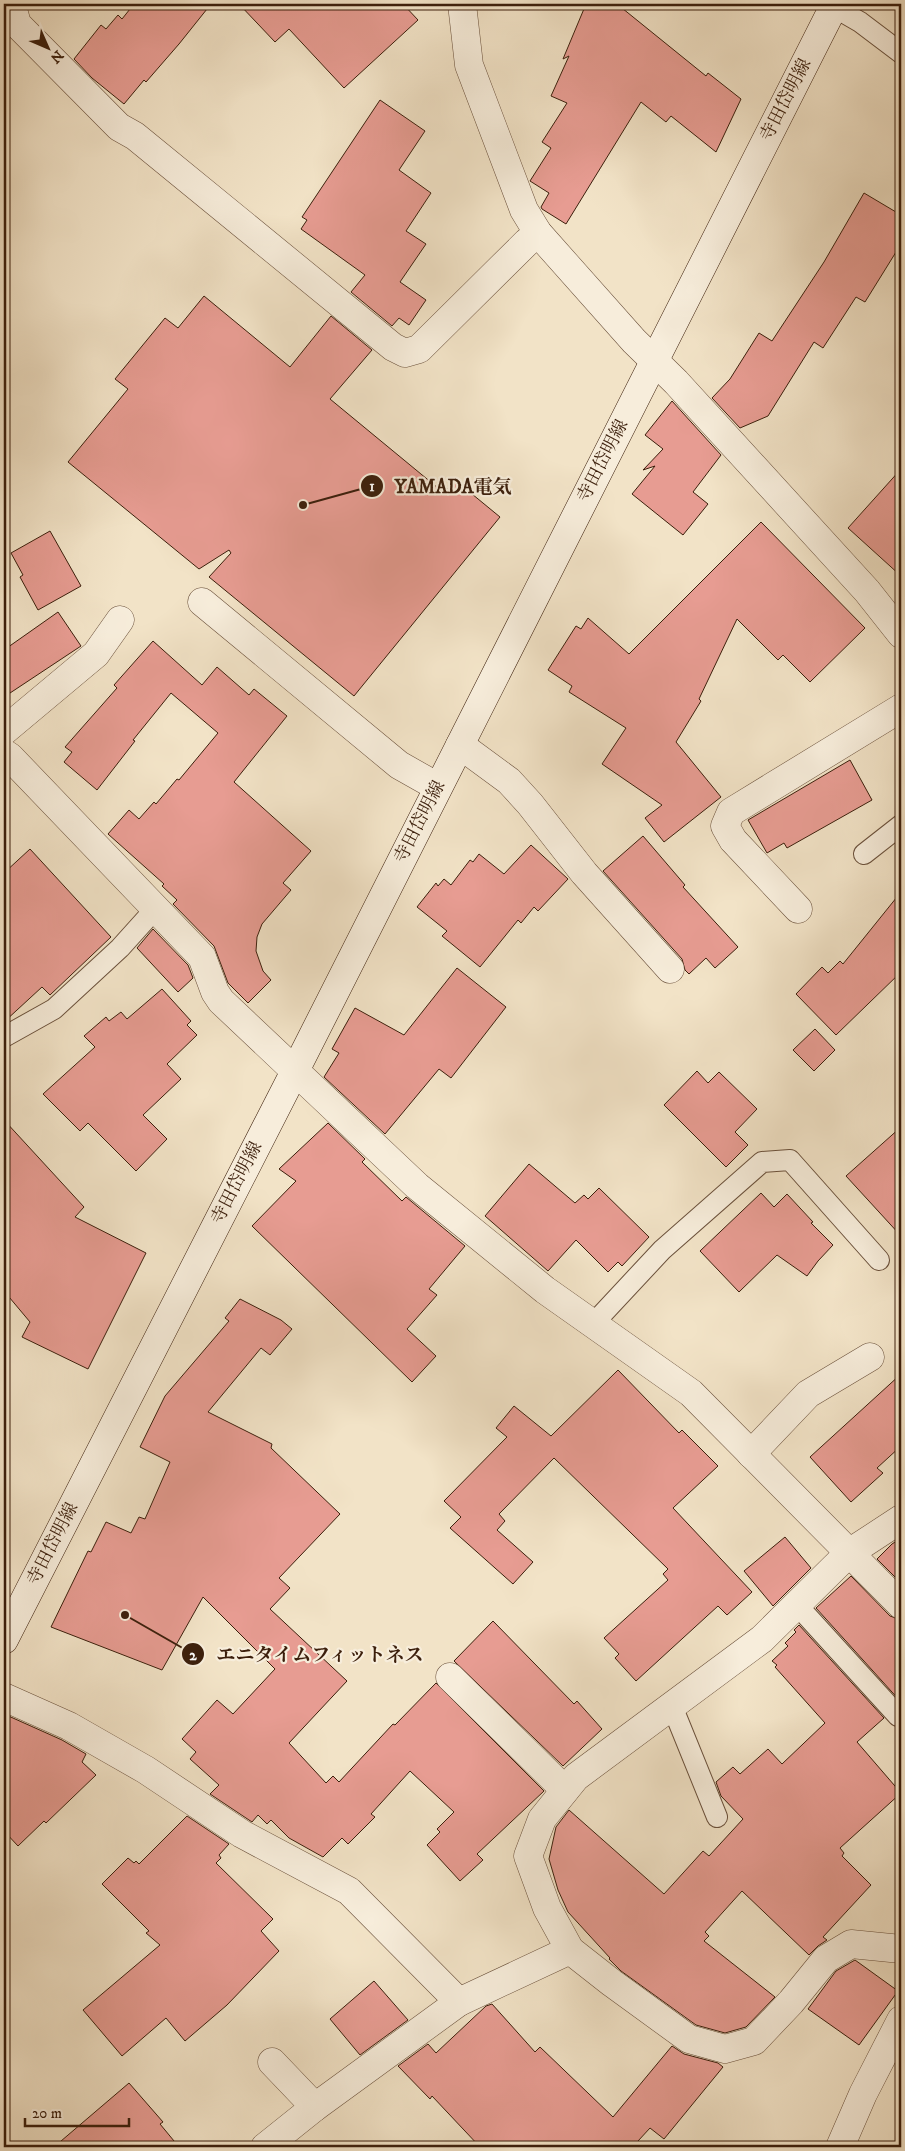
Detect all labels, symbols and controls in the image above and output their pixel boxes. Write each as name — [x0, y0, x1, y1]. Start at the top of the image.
north arrow — [22, 22, 72, 72]
text: N — [46, 46, 67, 67]
street label: 寺田岱明線 — [756, 55, 816, 145]
street label: 寺田岱明線 — [573, 416, 633, 506]
callout: YAMADA電気 — [359, 469, 522, 503]
text: YAMADA電気 — [393, 476, 512, 499]
text: 1 — [369, 477, 375, 496]
street label: 寺田岱明線 — [390, 777, 450, 867]
street label: 寺田岱明線 — [207, 1138, 267, 1228]
street label: 寺田岱明線 — [23, 1499, 83, 1589]
callout: エニタイムフィットネス — [180, 1637, 434, 1671]
text: エニタイムフィットネス — [217, 1644, 423, 1667]
text: 2 — [189, 1646, 197, 1665]
scale bar — [25, 2096, 129, 2128]
text: 20 m — [32, 2104, 62, 2123]

